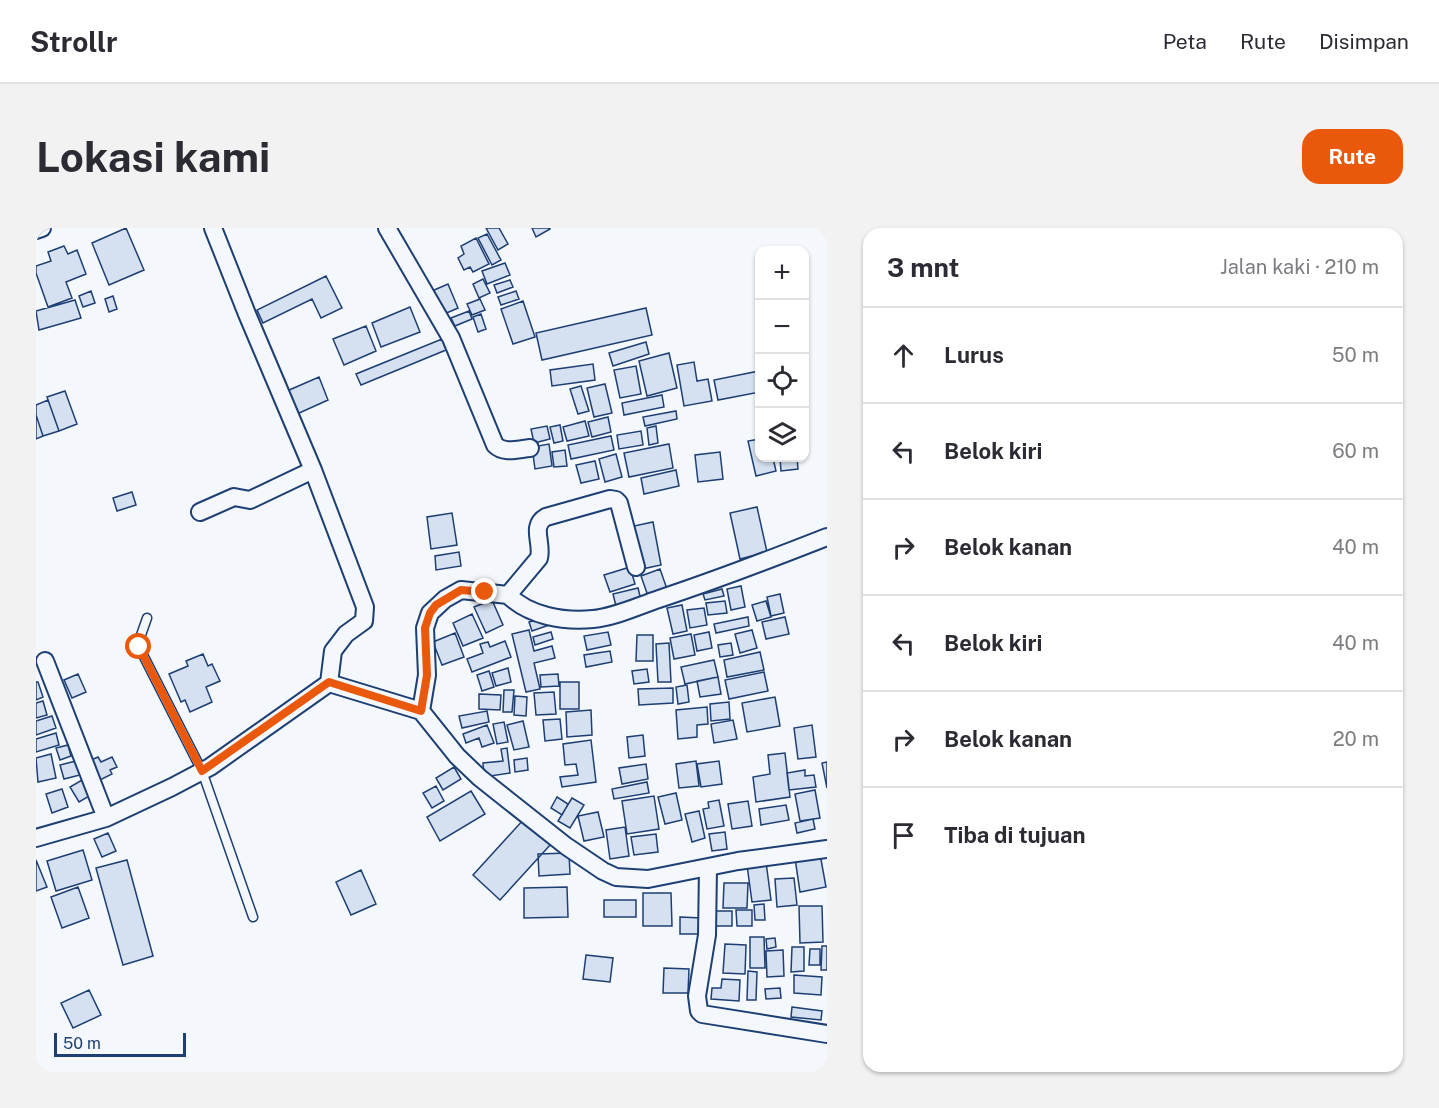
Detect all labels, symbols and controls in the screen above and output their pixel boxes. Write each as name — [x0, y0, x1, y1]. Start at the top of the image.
text: Strollr — [30, 25, 118, 58]
text: Peta — [1163, 29, 1207, 54]
text: Rute — [1240, 29, 1286, 54]
text: Disimpan — [1319, 29, 1409, 54]
button: Rute — [1302, 129, 1403, 184]
text: Lokasi kami — [36, 132, 270, 181]
map controls — [755, 246, 809, 462]
button: + — [755, 246, 809, 300]
text: 3 mnt — [887, 252, 959, 283]
text: Jalan kaki · 210 m — [1220, 255, 1379, 279]
button: − — [755, 300, 809, 354]
icon: ahead — [887, 339, 920, 372]
text: Lurus — [944, 342, 1004, 368]
text: 50 m — [1332, 343, 1379, 367]
button: locate — [755, 354, 809, 408]
button: layers — [755, 408, 809, 462]
icon: left — [887, 435, 920, 468]
text: Belok kiri — [944, 438, 1042, 464]
text: 60 m — [1332, 439, 1379, 463]
icon: right — [887, 531, 920, 564]
text: Belok kanan — [944, 534, 1072, 560]
text: 40 m — [1332, 535, 1379, 559]
route end — [471, 578, 497, 604]
icon: left — [887, 627, 920, 660]
text: Belok kiri — [944, 630, 1042, 656]
text: 40 m — [1332, 631, 1379, 655]
route start — [125, 633, 151, 659]
icon: right — [887, 723, 920, 756]
text: Belok kanan — [944, 726, 1072, 752]
text: 20 m — [1333, 727, 1379, 751]
icon: arrive — [887, 819, 920, 852]
text: Tiba di tujuan — [944, 822, 1085, 848]
scale bar — [54, 1030, 186, 1058]
text: 50 m — [63, 1034, 101, 1053]

